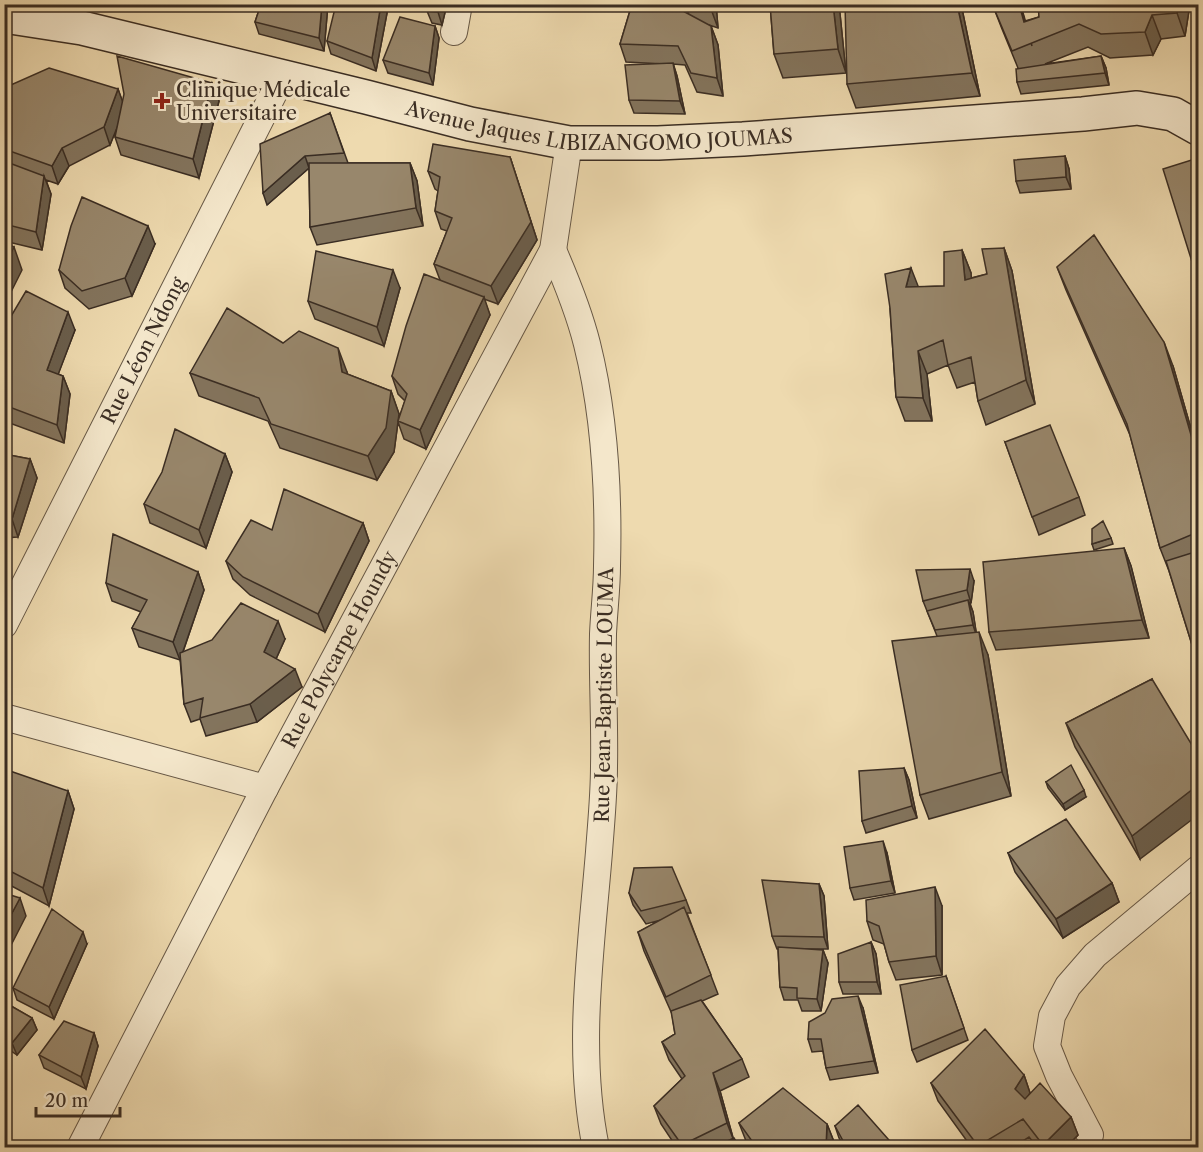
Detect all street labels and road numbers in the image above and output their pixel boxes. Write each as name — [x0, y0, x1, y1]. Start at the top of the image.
street label: Avenue Jaques LIBIZANGOMO JOUMAS — [402, 96, 794, 155]
street label: Rue Léon Ndong — [96, 272, 191, 428]
street label: Rue Polycarpe Houndy — [277, 546, 402, 752]
street label: Rue Jean-Baptiste LOUMA — [590, 566, 618, 823]

